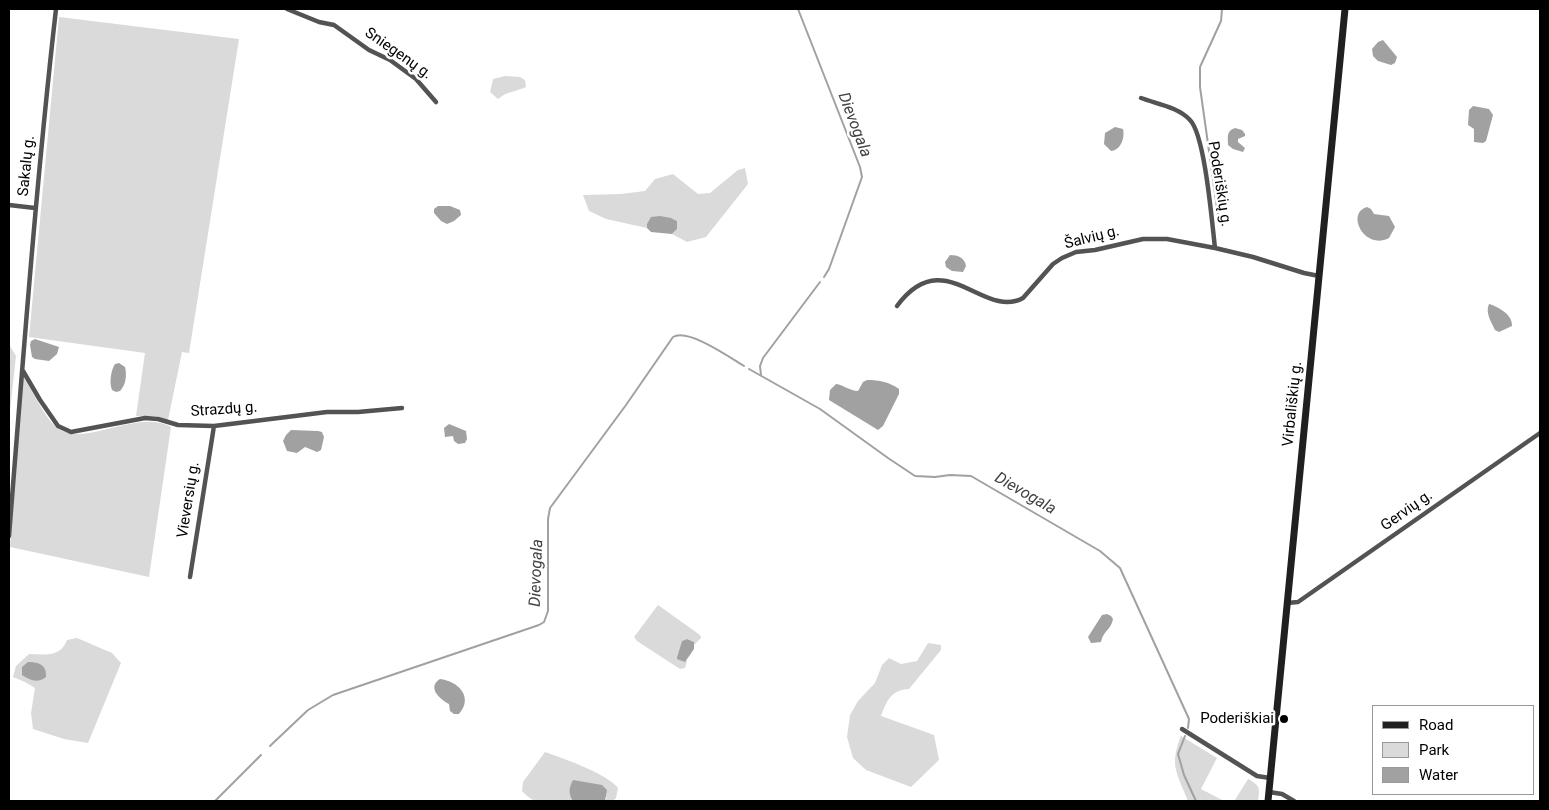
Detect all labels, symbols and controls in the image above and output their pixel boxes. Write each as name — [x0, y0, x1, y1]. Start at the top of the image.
street label: Sniegenų g. — [361, 24, 435, 84]
water label: Dievogala — [833, 90, 875, 160]
street label: Sakalų g. — [15, 135, 39, 197]
street label: Poderiškių g. — [1203, 140, 1235, 228]
street label: Šalvių g. — [1063, 222, 1121, 254]
street label: Virbališkių g. — [1280, 361, 1306, 447]
street label: Strazdų g. — [190, 399, 258, 421]
street label: Vieversių g. — [174, 461, 204, 539]
water label: Dievogala — [991, 469, 1059, 519]
street label: Gervių g. — [1378, 487, 1436, 535]
water label: Dievogala — [526, 539, 548, 607]
legend — [1372, 705, 1534, 795]
place label: Poderiškiai — [1200, 710, 1274, 728]
marker: Poderiškiai — [1278, 713, 1290, 725]
text: Road — [1419, 716, 1453, 734]
text: Park — [1419, 741, 1449, 759]
text: Water — [1419, 766, 1458, 784]

